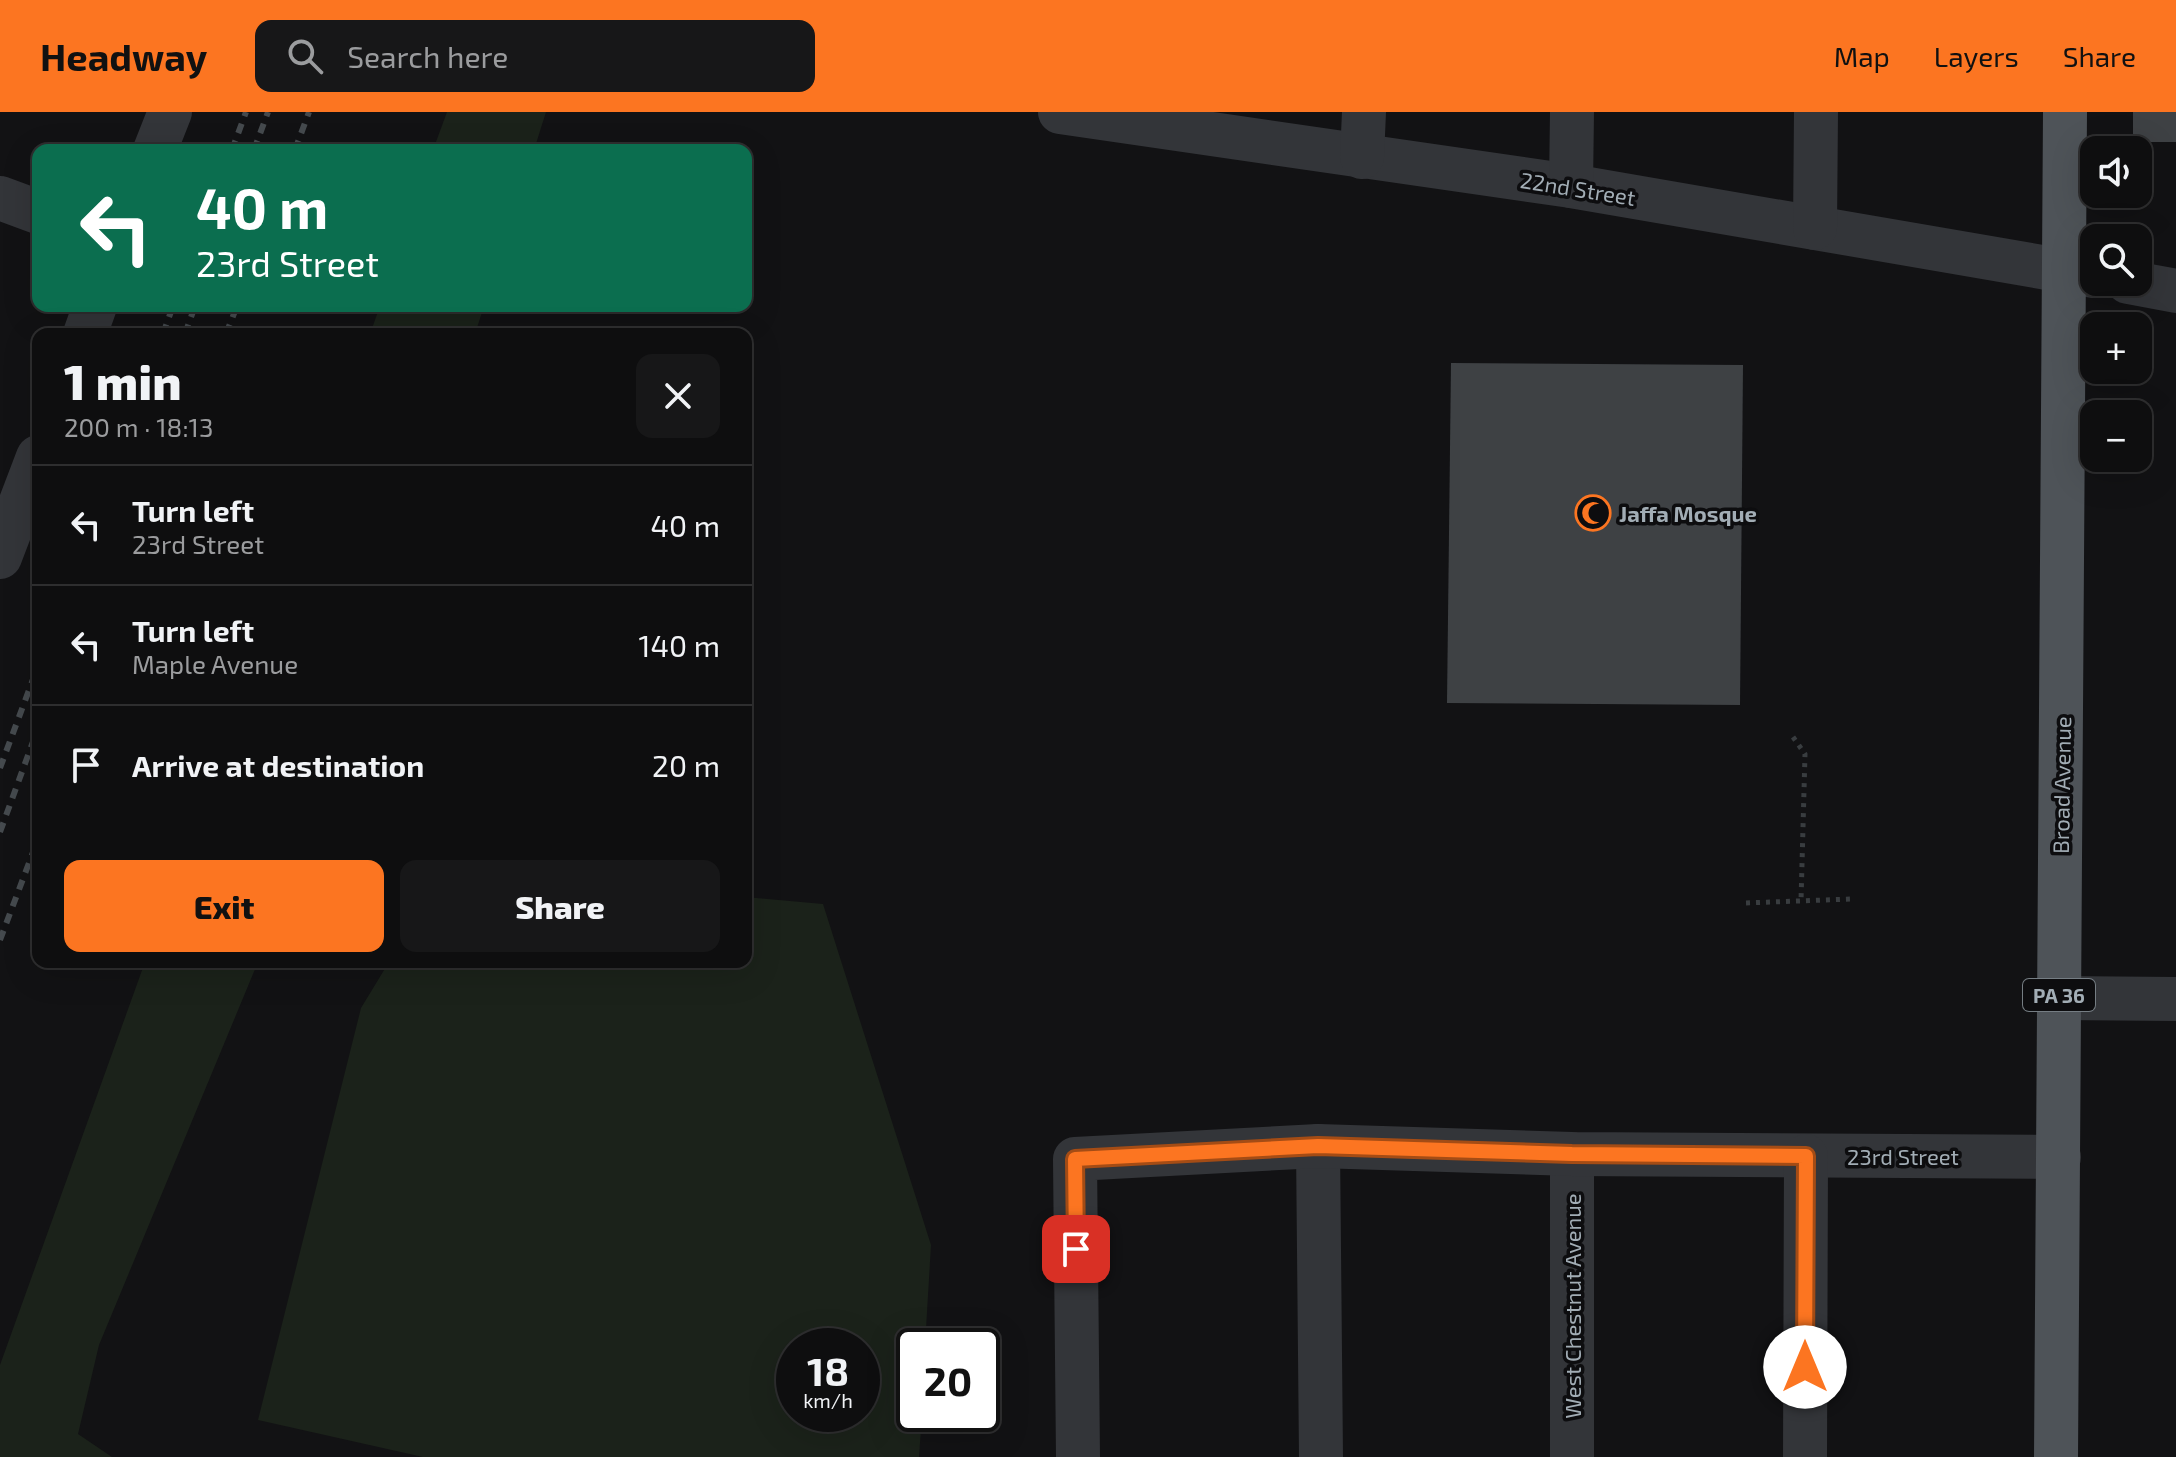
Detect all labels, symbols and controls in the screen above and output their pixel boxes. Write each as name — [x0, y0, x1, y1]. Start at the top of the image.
search box — [255, 20, 815, 92]
text: Headway — [40, 33, 207, 79]
icon: search — [283, 34, 327, 78]
text: Search here — [347, 38, 508, 74]
text: Map — [1834, 39, 1890, 73]
text: Layers — [1934, 39, 2019, 73]
text: Share — [2063, 39, 2136, 73]
map controls — [2080, 136, 2152, 472]
button: sound — [2080, 136, 2152, 208]
street label: 22nd Street — [1519, 166, 1637, 210]
text: 40 m — [196, 173, 328, 240]
icon: left — [64, 176, 168, 280]
button: search — [2080, 224, 2152, 296]
text: 23rd Street — [196, 241, 379, 284]
button: + — [2080, 312, 2152, 384]
text: 1 min — [64, 352, 182, 410]
button: close — [636, 354, 720, 438]
button: − — [2080, 400, 2152, 472]
text: 200 m · 18:13 — [64, 411, 213, 442]
text: Turn left — [132, 492, 254, 528]
mosque icon: Jaffa Mosque — [1574, 494, 1612, 532]
place label: Jaffa Mosque — [1619, 500, 1757, 526]
icon: left — [64, 503, 108, 547]
text: 40 m — [650, 507, 720, 543]
text: 23rd Street — [132, 528, 264, 559]
text: Turn left — [132, 612, 254, 648]
icon: left — [64, 623, 108, 667]
text: 140 m — [639, 627, 720, 663]
text: Maple Avenue — [132, 648, 298, 679]
street label: Broad Avenue — [2047, 716, 2075, 854]
icon: arrive — [64, 743, 108, 787]
text: Arrive at destination — [132, 747, 424, 783]
text: 20 m — [652, 747, 720, 783]
button: Exit — [64, 860, 384, 952]
button: Share — [400, 860, 720, 952]
road number: PA 36 — [2023, 979, 2095, 1011]
street label: 23rd Street — [1847, 1143, 1959, 1169]
street label: West Chestnut Avenue — [1559, 1193, 1585, 1419]
pin — [1042, 1215, 1110, 1283]
icon: arrive — [1054, 1227, 1098, 1271]
position arrow — [1763, 1325, 1847, 1409]
speed limit sign: 20 — [896, 1328, 1000, 1432]
text: 18 — [807, 1346, 849, 1394]
text: km/h — [803, 1388, 853, 1412]

